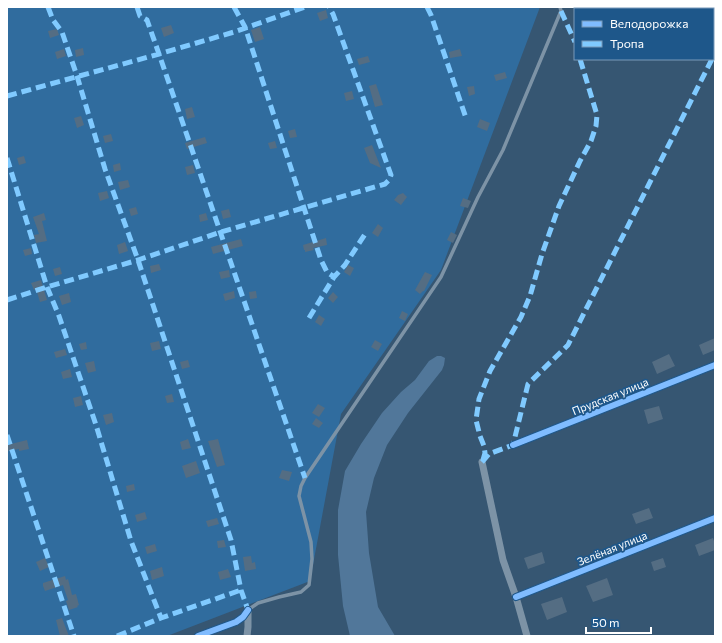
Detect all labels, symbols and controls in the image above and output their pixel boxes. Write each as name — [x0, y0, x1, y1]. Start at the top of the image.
legend — [574, 8, 714, 60]
text: Велодорожка — [610, 16, 688, 30]
text: Тропа — [610, 36, 644, 50]
street label: Прудская улица — [570, 375, 650, 417]
street label: Зелёная улица — [575, 528, 649, 568]
scale bar — [586, 609, 651, 635]
text: 50 m — [592, 615, 620, 629]

